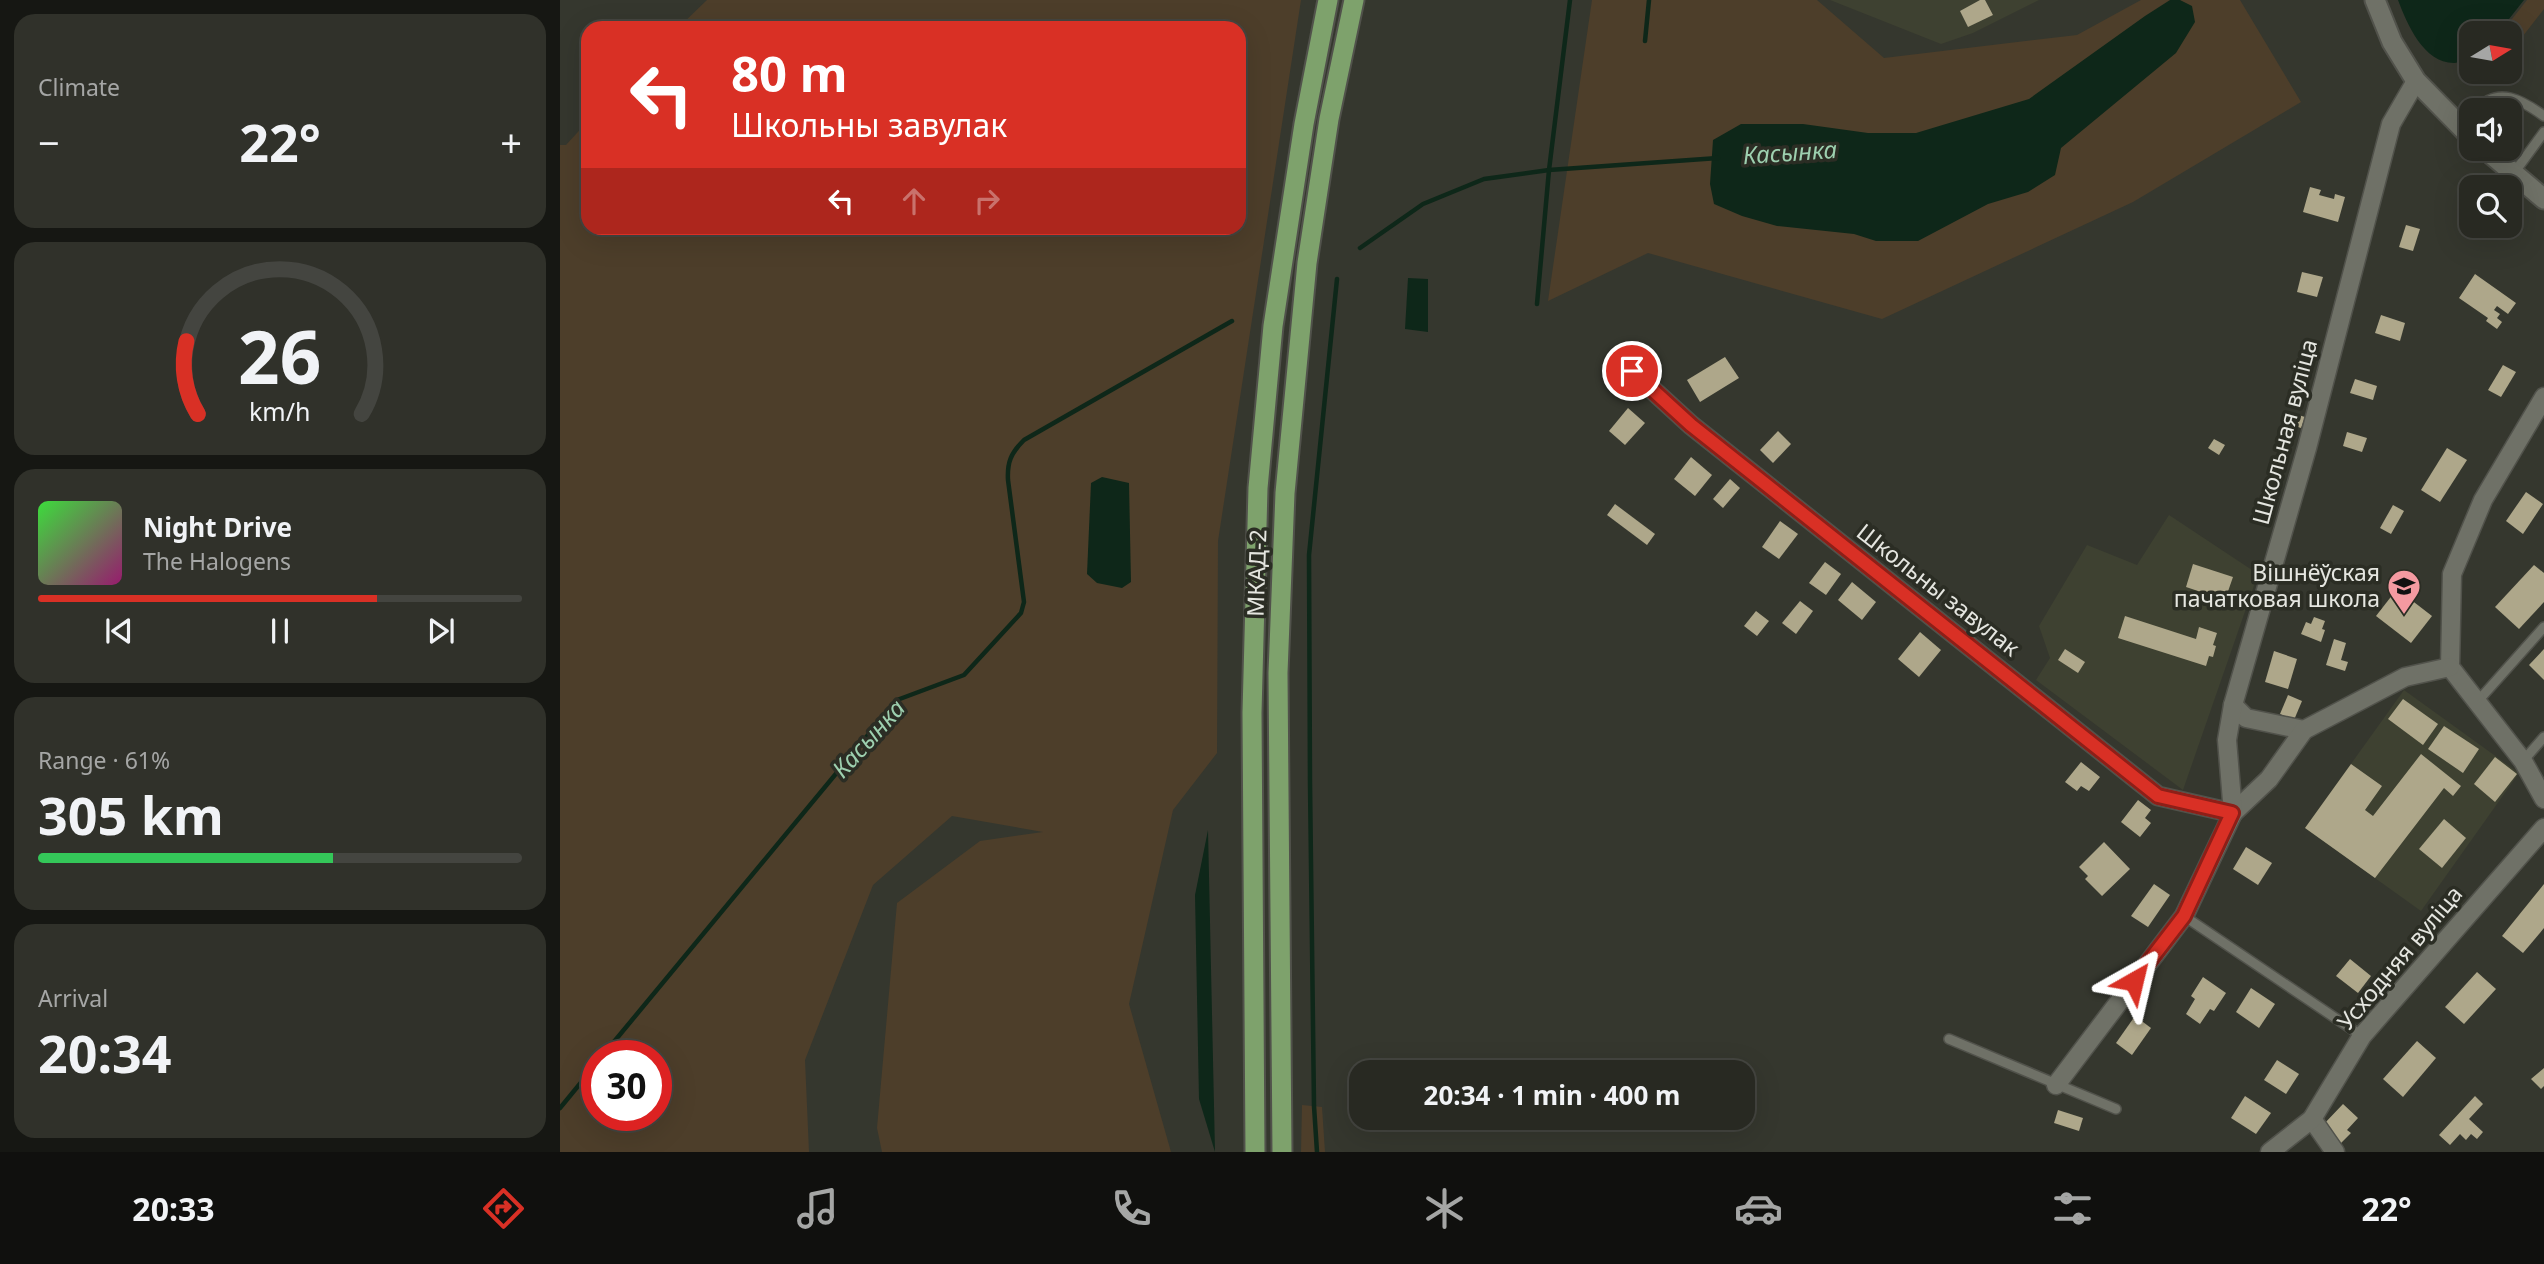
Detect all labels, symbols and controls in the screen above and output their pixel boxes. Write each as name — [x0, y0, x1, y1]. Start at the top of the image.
north arrow — [2459, 21, 2522, 84]
map controls — [2459, 21, 2522, 238]
text: 80 m — [731, 40, 848, 106]
icon: left — [616, 49, 707, 140]
text: Climate — [38, 71, 120, 103]
button: sound — [2459, 98, 2522, 161]
text: Школьны завулак — [731, 103, 1007, 146]
text: 22° — [239, 106, 321, 177]
text: − — [38, 116, 60, 168]
text: + — [500, 116, 522, 168]
water label: Касынка — [1742, 132, 1839, 171]
button: search — [2459, 175, 2522, 238]
icon: left — [822, 182, 860, 220]
icon: ahead — [895, 182, 933, 220]
icon: right — [968, 182, 1006, 220]
text: 26 — [238, 307, 322, 406]
street label: Школьная вуліца — [2244, 335, 2324, 528]
pin — [1602, 341, 1662, 401]
icon: arrive — [1613, 352, 1651, 390]
text: km/h — [249, 394, 311, 428]
text: Night Drive — [143, 509, 292, 545]
street label: Школьны завулак — [1850, 515, 2027, 663]
street label: МКАД-2 — [1238, 529, 1274, 617]
text: The Halogens — [143, 545, 291, 577]
place label: Вішнёўская пачатковая школа — [2174, 556, 2380, 614]
school or university icon: Вішнёўская пачатковая школа — [2385, 567, 2423, 616]
icon: previous — [100, 612, 138, 650]
icon: pause — [261, 612, 299, 650]
icon: next — [422, 612, 460, 650]
water label: Касынка — [824, 692, 912, 784]
text: Range · 61% — [38, 744, 170, 776]
text: 305 km — [38, 779, 224, 850]
street label: Усходняя вуліца — [2329, 878, 2469, 1036]
position arrow — [2097, 944, 2171, 1018]
text: Arrival — [38, 982, 108, 1014]
text: 20:34 — [38, 1017, 172, 1088]
speed limit sign: 30 — [581, 1040, 672, 1131]
text: 20:34 · 1 min · 400 m — [1424, 1077, 1680, 1113]
icon: directions — [479, 1184, 528, 1233]
icon: music — [793, 1184, 842, 1233]
icon: phone — [1107, 1184, 1156, 1233]
icon: climate — [1420, 1184, 1469, 1233]
icon: car — [1734, 1184, 1783, 1233]
icon: filters — [2048, 1184, 2097, 1233]
text: 20:33 — [132, 1187, 215, 1230]
text: 22° — [2361, 1187, 2412, 1230]

